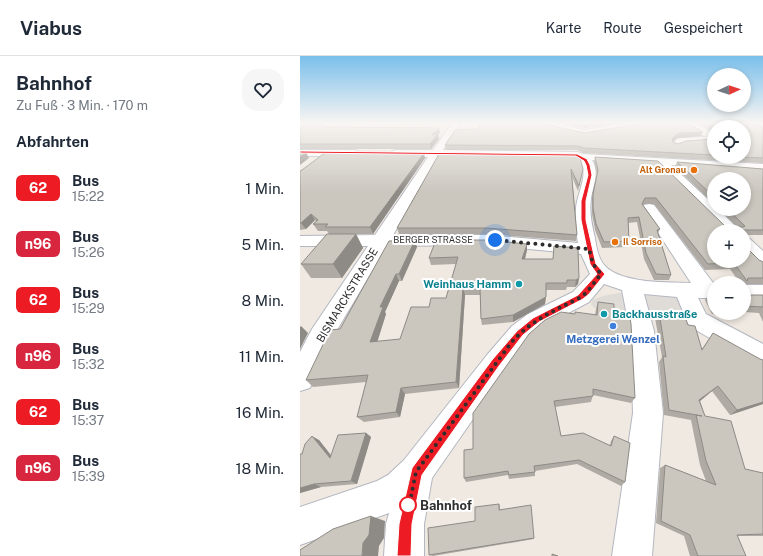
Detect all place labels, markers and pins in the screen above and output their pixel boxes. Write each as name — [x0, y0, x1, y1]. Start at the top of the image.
place label: Alt Gronau — [640, 164, 686, 175]
marker: Alt Gronau — [689, 165, 699, 175]
place label: Il Sorriso — [623, 236, 662, 247]
marker: Il Sorriso — [610, 237, 620, 247]
place label: Weinhaus Hamm — [423, 278, 511, 290]
marker: Weinhaus Hamm — [514, 279, 524, 289]
place label: Backhausstraße — [612, 308, 697, 320]
marker: Backhausstraße — [599, 309, 609, 319]
marker: Metzgerei Wenzel — [608, 321, 618, 331]
place label: Metzgerei Wenzel — [566, 333, 660, 345]
marker: Bahnhof — [399, 496, 417, 514]
place label: Bahnhof — [420, 498, 472, 513]

